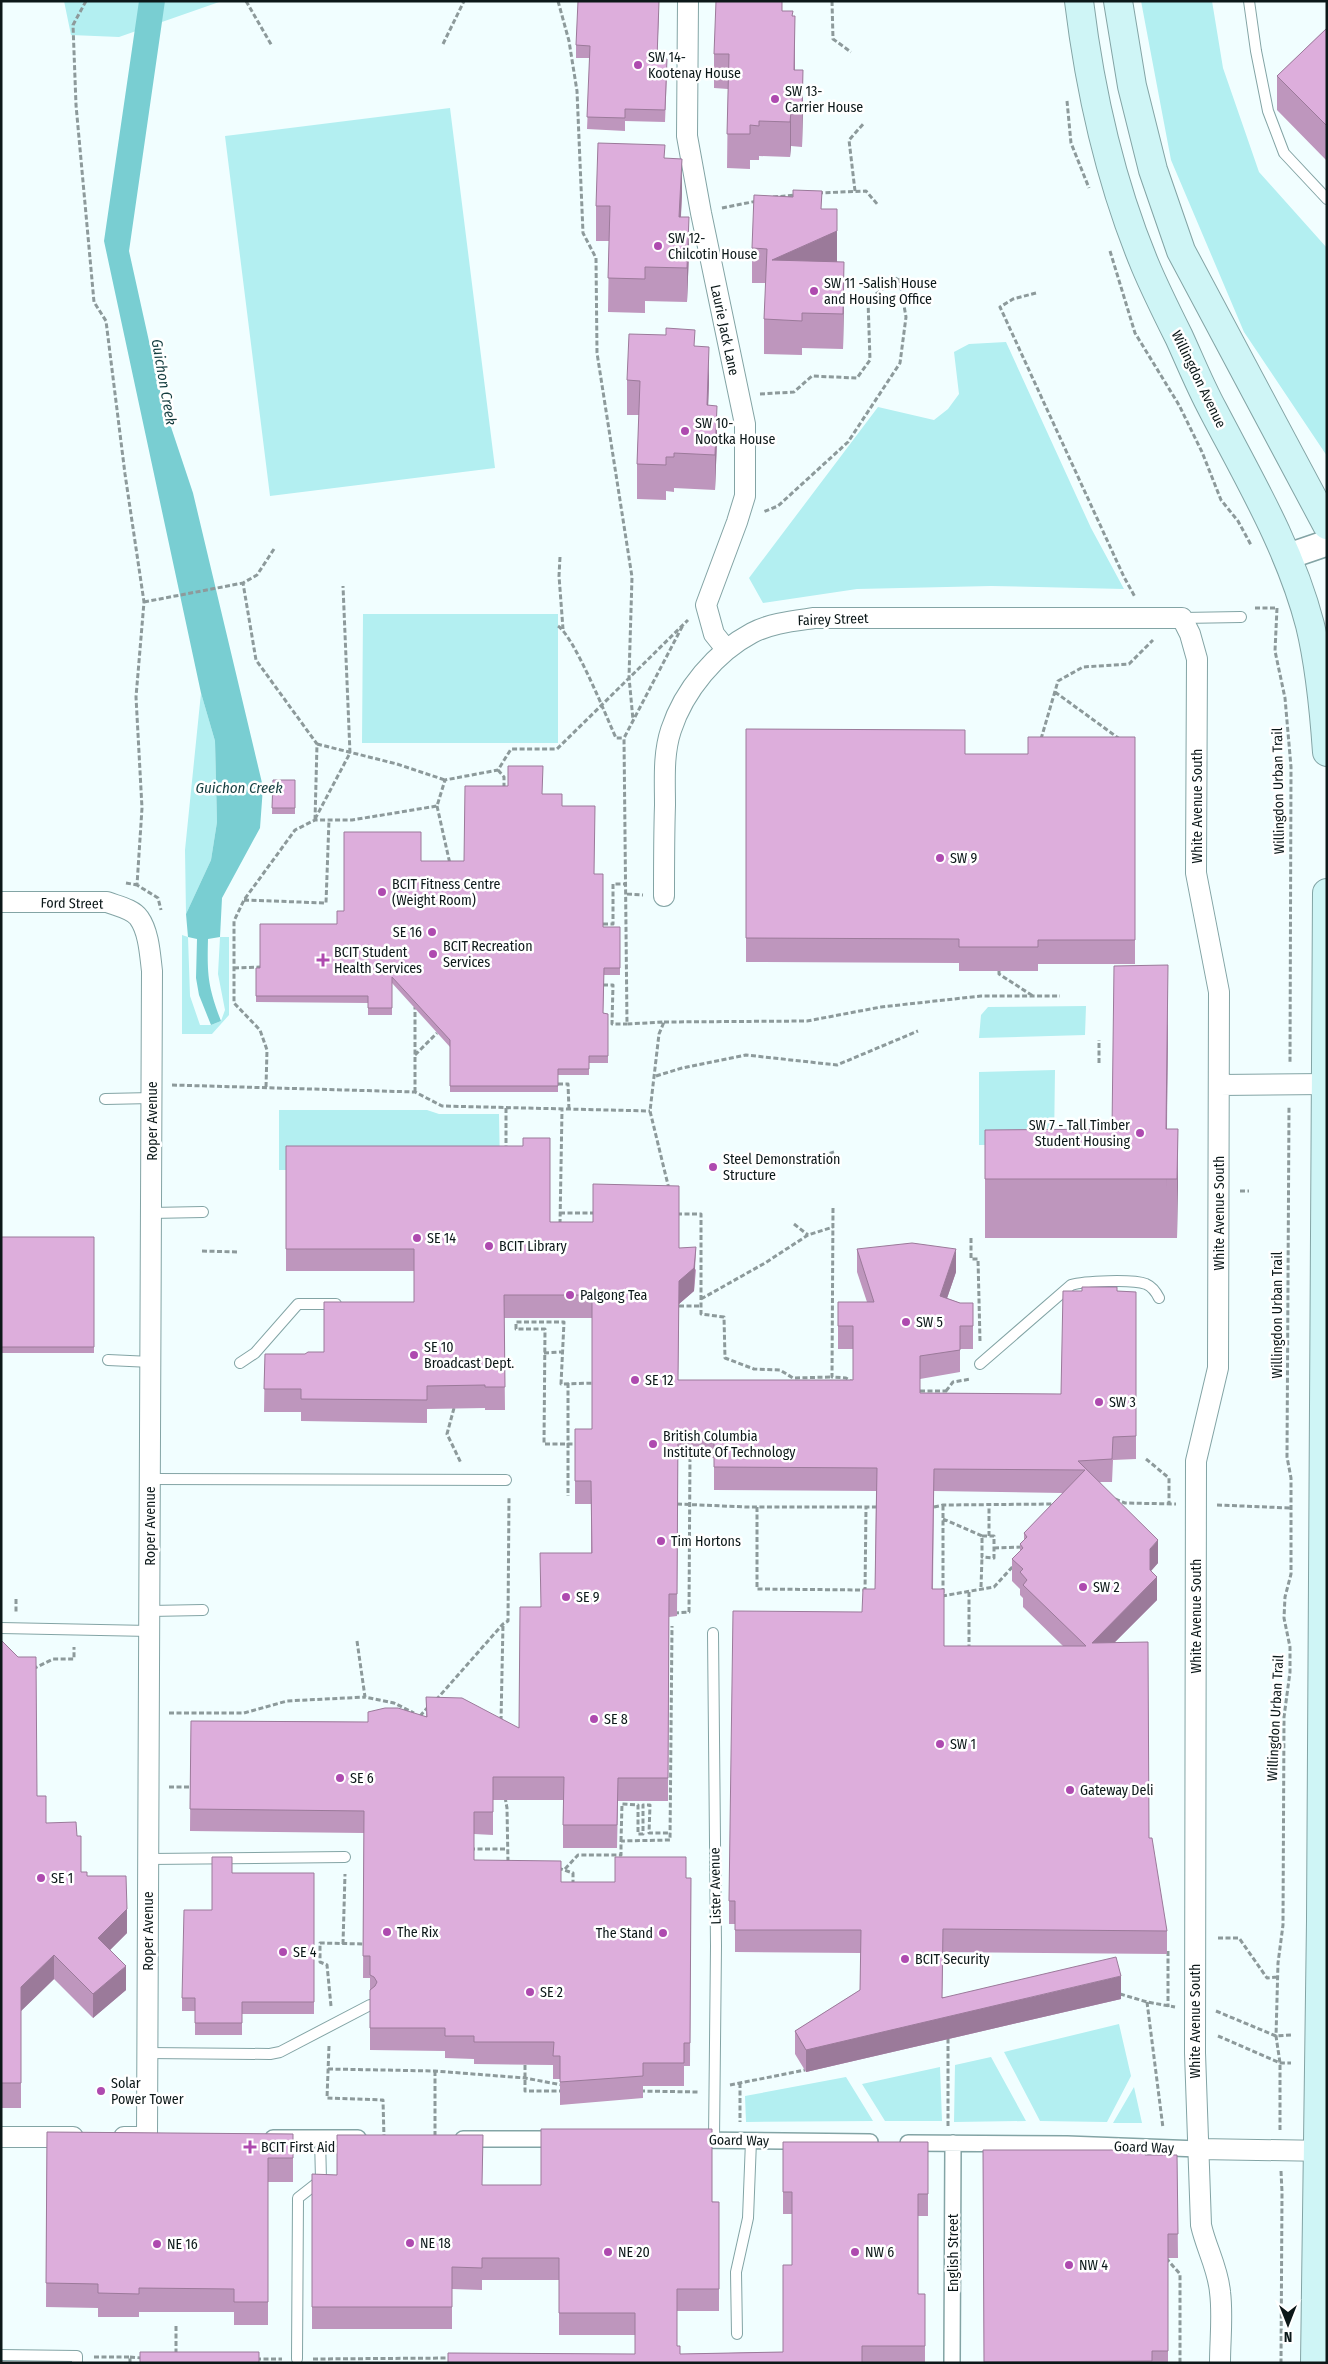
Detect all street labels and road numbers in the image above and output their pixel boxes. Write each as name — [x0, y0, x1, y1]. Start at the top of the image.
street label: Laurie Jack Lane — [707, 283, 742, 377]
street label: Willingdon Avenue — [1168, 328, 1230, 431]
street label: Fairey Street — [797, 610, 869, 629]
street label: Willingdon Urban Trail — [1269, 727, 1288, 855]
street label: White Avenue South — [1189, 749, 1206, 863]
street label: Ford Street — [40, 894, 104, 913]
street label: Roper Avenue — [144, 1081, 161, 1161]
street label: White Avenue South — [1211, 1156, 1228, 1270]
street label: Willingdon Urban Trail — [1269, 1251, 1286, 1378]
street label: Roper Avenue — [142, 1486, 159, 1566]
street label: White Avenue South — [1188, 1559, 1205, 1673]
street label: Willingdon Urban Trail — [1264, 1654, 1287, 1782]
street label: Lister Avenue — [706, 1847, 725, 1925]
street label: Roper Avenue — [140, 1891, 157, 1971]
street label: White Avenue South — [1187, 1964, 1204, 2078]
street label: Goard Way — [709, 2131, 770, 2150]
street label: Goard Way — [1114, 2138, 1175, 2157]
street label: English Street — [945, 2213, 962, 2292]

